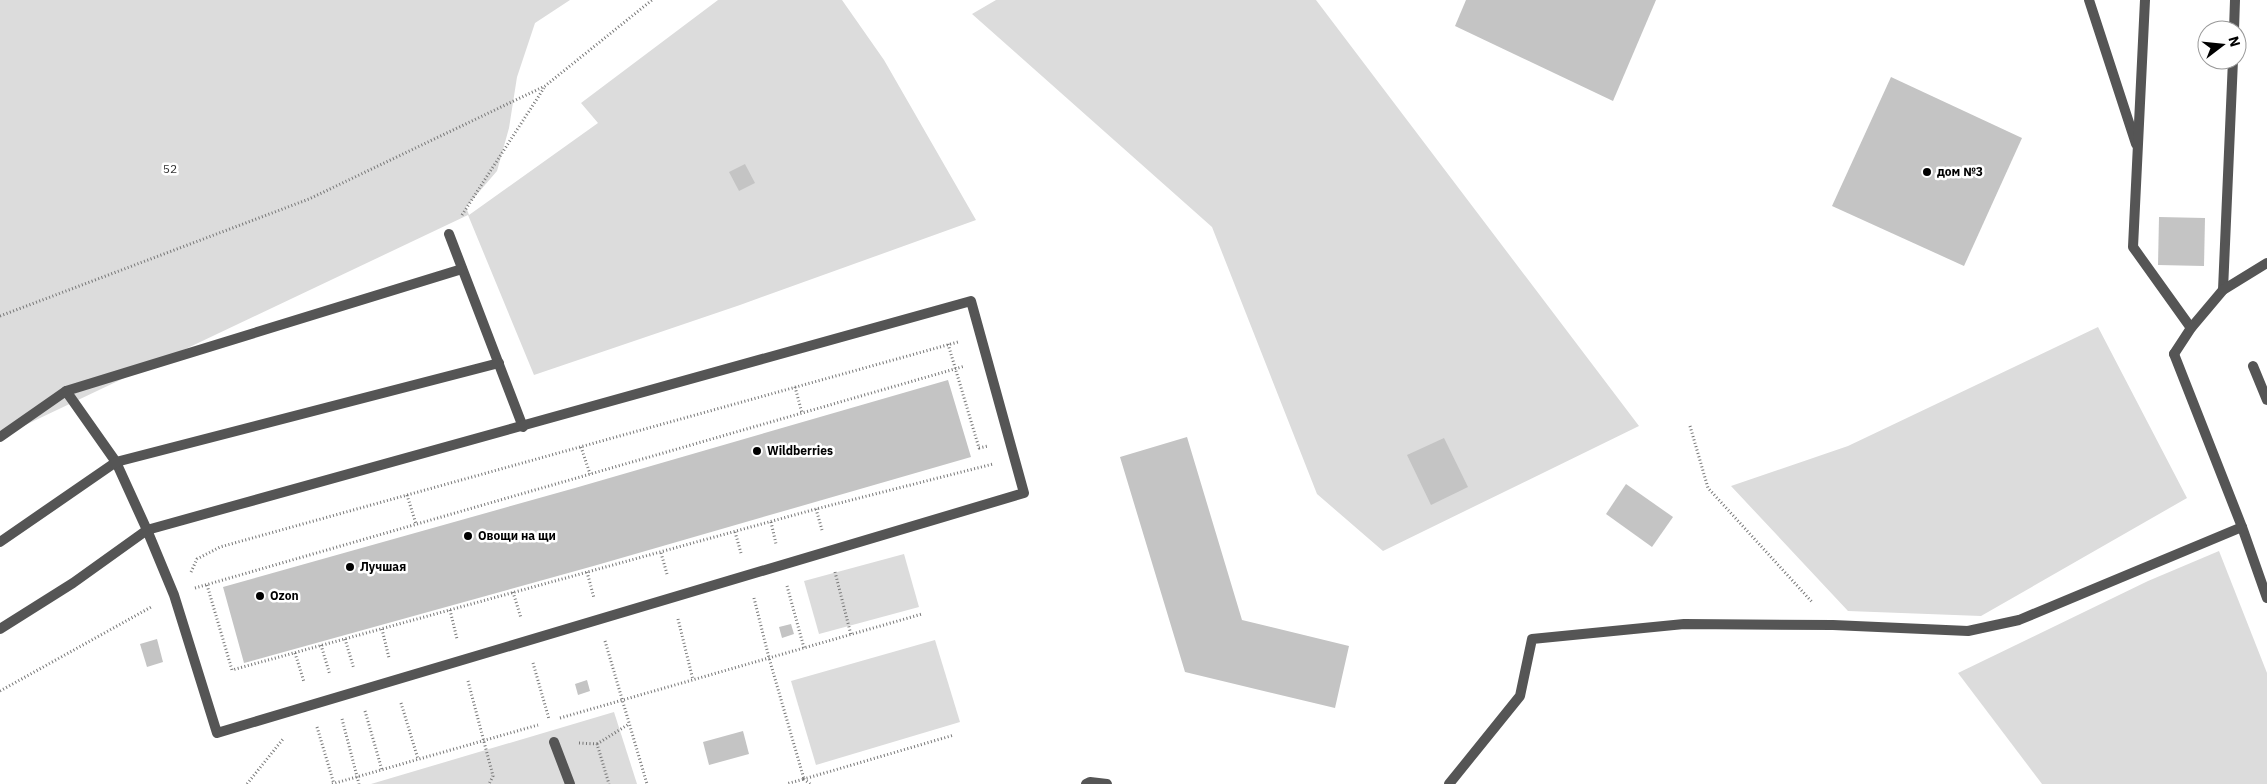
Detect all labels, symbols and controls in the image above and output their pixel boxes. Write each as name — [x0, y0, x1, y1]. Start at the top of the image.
north arrow — [2197, 20, 2247, 70]
text: N — [2224, 34, 2245, 49]
park label: 52 — [163, 161, 177, 176]
place label: дом №3 — [1937, 164, 1983, 179]
marker: дом №3 — [1921, 166, 1933, 178]
place label: Wildberries — [767, 443, 833, 458]
marker: Wildberries — [751, 445, 763, 457]
place label: Овощи на щи — [478, 528, 556, 543]
marker: Овощи на щи — [462, 530, 474, 542]
place label: Лучшая — [360, 559, 406, 574]
marker: Лучшая — [344, 561, 356, 573]
place label: Ozon — [270, 588, 299, 603]
marker: Ozon — [254, 590, 266, 602]

